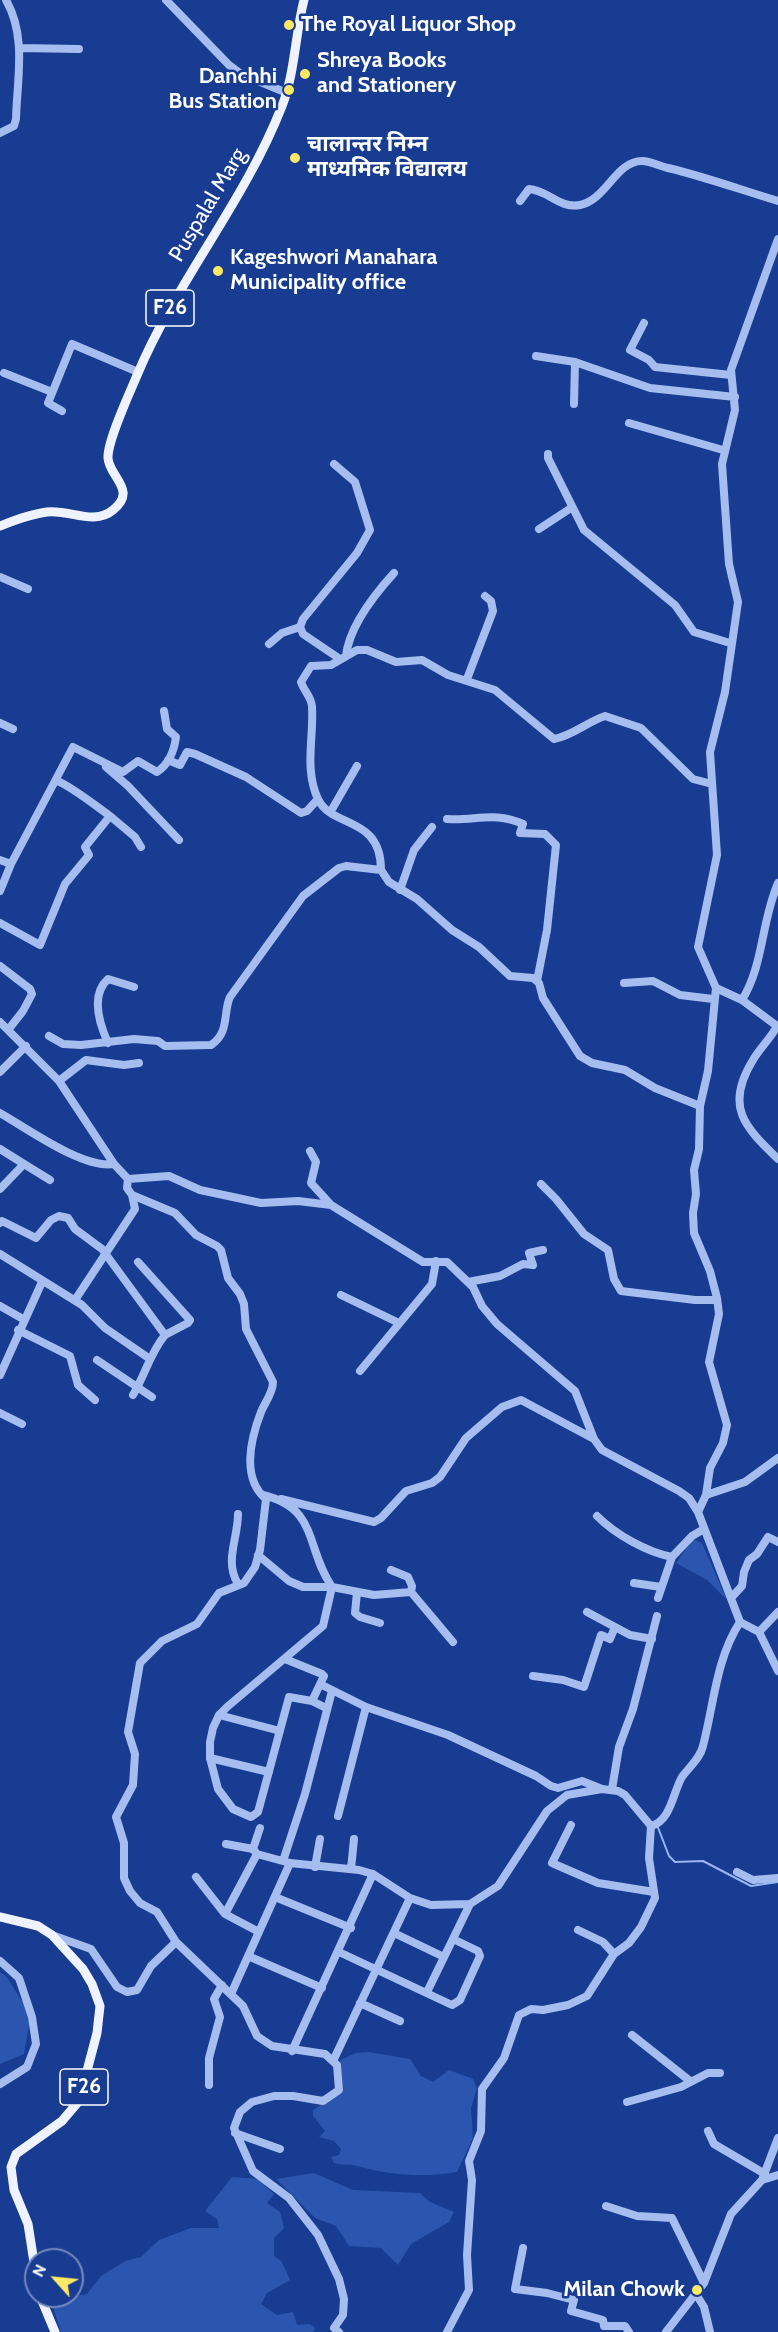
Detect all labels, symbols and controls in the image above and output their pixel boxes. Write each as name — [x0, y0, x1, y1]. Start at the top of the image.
place label: The Royal Liquor Shop — [301, 12, 516, 38]
marker: The Royal Liquor Shop — [282, 18, 296, 32]
place label: Shreya Books and Stationery — [317, 48, 456, 100]
place label: Danchhi Bus Station — [169, 64, 277, 116]
marker: Shreya Books and Stationery — [298, 67, 312, 81]
marker: Danchhi Bus Station — [282, 83, 296, 97]
place label: चालान्तर निम्न माध्यमिक विद्यालय — [307, 132, 467, 184]
street label: Puspalal Marg — [164, 143, 252, 267]
marker: चालान्तर निम्न माध्यमिक विद्यालय — [288, 151, 302, 165]
place label: Kageshwori Manahara Municipality office — [230, 245, 437, 296]
marker: Kageshwori Manahara Municipality office — [211, 264, 225, 278]
road number: F26 — [146, 290, 194, 326]
road number: F26 — [60, 2069, 108, 2105]
north arrow — [24, 2248, 84, 2308]
text: N — [28, 2261, 50, 2280]
place label: Milan Chowk — [563, 2277, 685, 2303]
marker: Milan Chowk — [690, 2283, 704, 2297]

